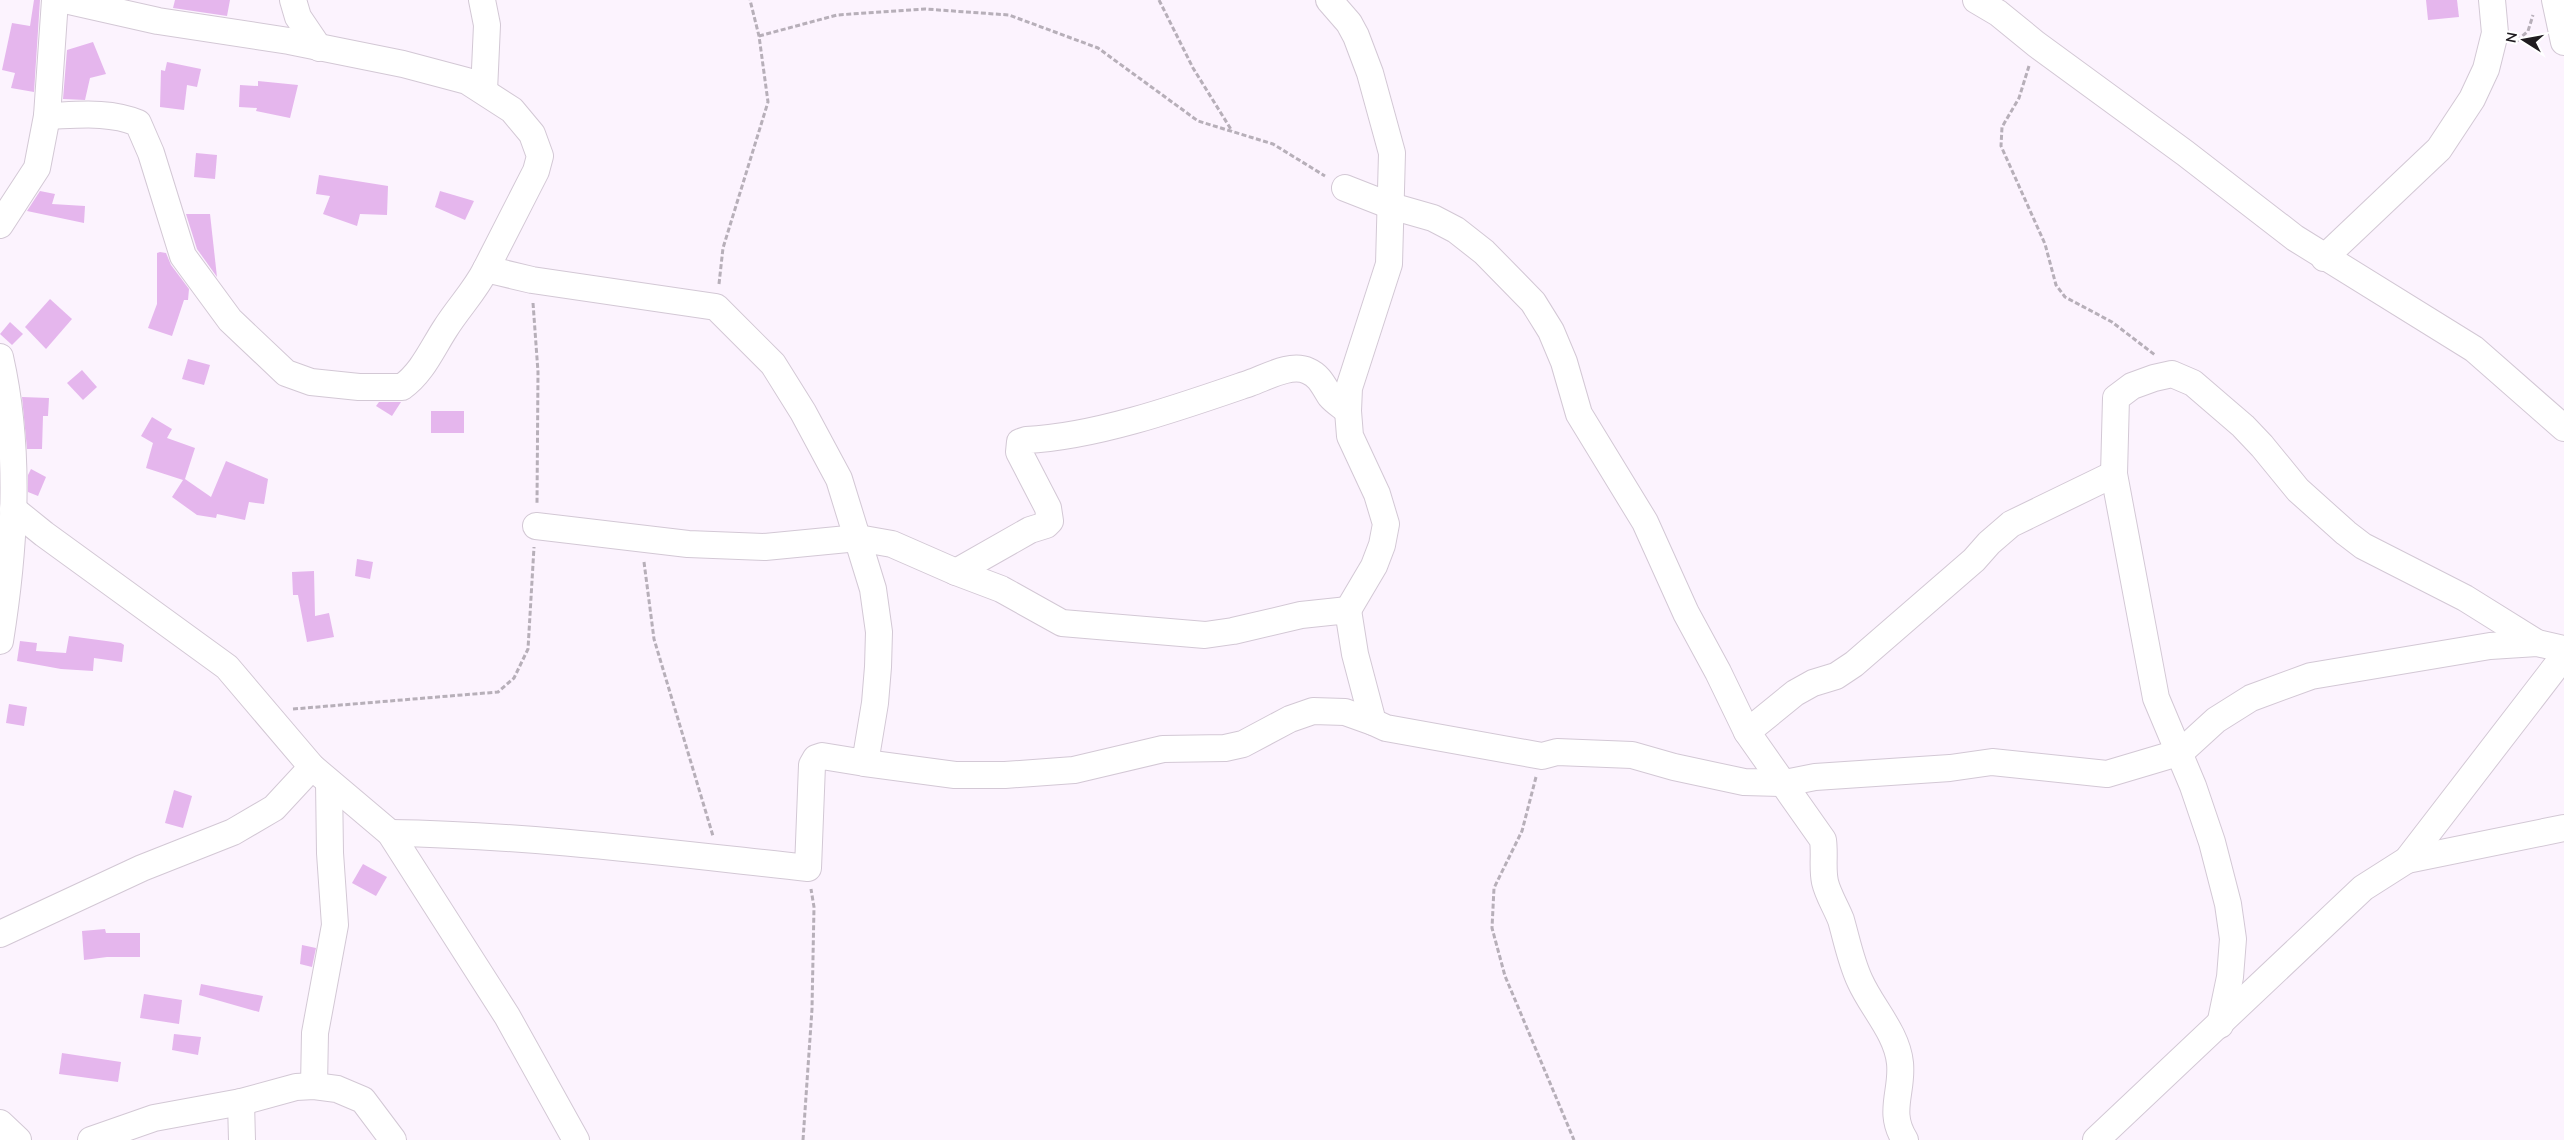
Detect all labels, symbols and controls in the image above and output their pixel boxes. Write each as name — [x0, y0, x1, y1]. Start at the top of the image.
north arrow — [2499, 15, 2549, 65]
text: N — [2501, 31, 2522, 45]

